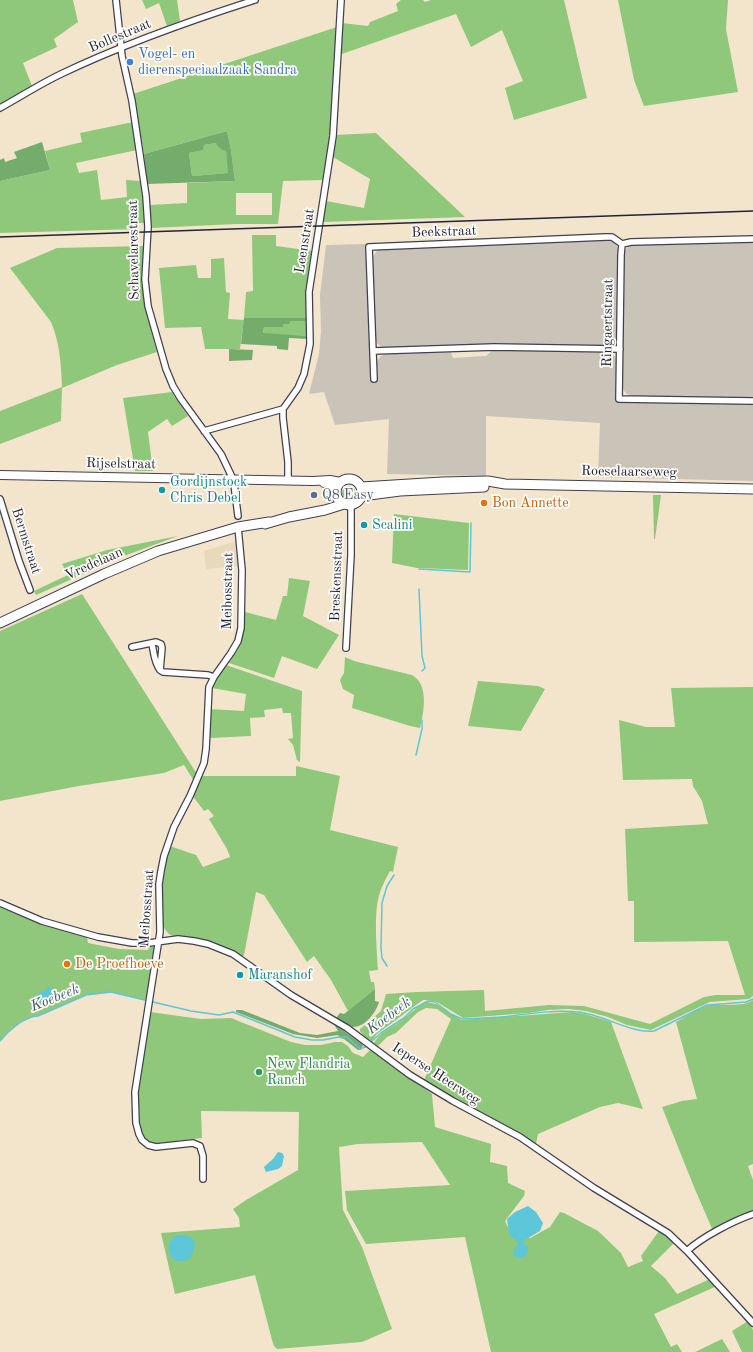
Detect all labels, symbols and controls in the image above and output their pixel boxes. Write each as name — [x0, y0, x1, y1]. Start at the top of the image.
street label: Bollestraat — [86, 15, 154, 57]
place label: Vogel- en dierenspeciaalzaak Sandra — [138, 46, 297, 78]
marker: Vogel- en dierenspeciaalzaak Sandra — [125, 57, 135, 67]
street label: Schavelarestraat — [125, 200, 143, 300]
street label: Leenstraat — [292, 207, 318, 275]
street label: Beekstraat — [411, 222, 477, 242]
street label: Ringaertstraat — [599, 279, 617, 367]
street label: Rijselstraat — [86, 455, 156, 473]
street label: Roeselaarseweg — [581, 463, 677, 481]
place label: Gordijnstock Chris Debel — [170, 474, 247, 506]
marker: Gordijnstock Chris Debel — [157, 485, 167, 495]
place label: Q8 Easy — [322, 487, 374, 503]
marker: Q8 Easy — [309, 490, 319, 500]
place label: Bon Annette — [492, 495, 569, 511]
marker: Bon Annette — [479, 498, 489, 508]
street label: Bermstraat — [7, 506, 45, 576]
place label: Scalini — [372, 517, 413, 533]
marker: Scalini — [359, 520, 369, 530]
street label: Breskensstraat — [327, 530, 347, 622]
street label: Vredelaan — [62, 544, 126, 584]
street label: Meibosstraat — [219, 552, 237, 630]
street label: Meibosstraat — [136, 869, 158, 947]
place label: De Proefhoeve — [75, 956, 164, 972]
marker: De Proefhoeve — [62, 959, 72, 969]
place label: Maranshof — [248, 967, 312, 983]
marker: Maranshof — [235, 970, 245, 980]
water label: Koebeek — [28, 980, 82, 1016]
water label: Koebeek — [363, 993, 415, 1039]
street label: Ieperse Heerweg — [389, 1039, 483, 1109]
place label: New Flandria Ranch — [267, 1056, 350, 1088]
marker: New Flandria Ranch — [254, 1067, 264, 1077]

